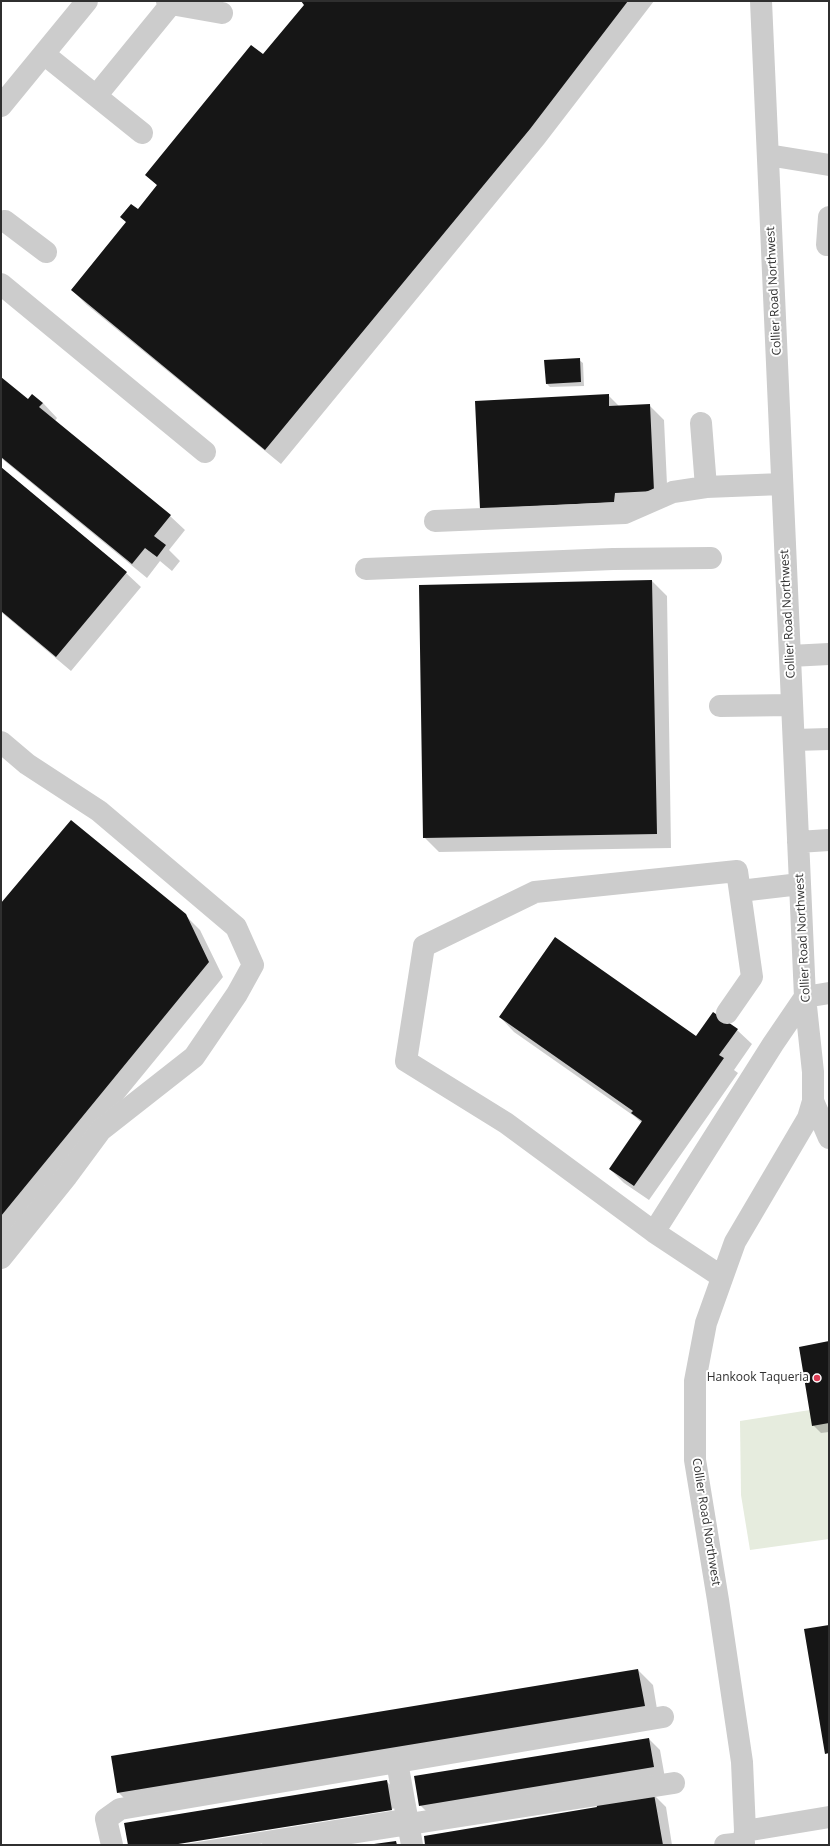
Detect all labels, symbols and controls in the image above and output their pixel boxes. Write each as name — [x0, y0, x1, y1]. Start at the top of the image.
street label: Collier Road Northwest — [763, 226, 785, 356]
street label: Collier Road Northwest — [777, 549, 799, 679]
street label: Collier Road Northwest — [792, 873, 814, 1003]
place label: Hankook Taqueria — [707, 1371, 809, 1385]
marker: Hankook Taqueria — [812, 1373, 822, 1383]
street label: Collier Road Northwest — [689, 1457, 723, 1587]

